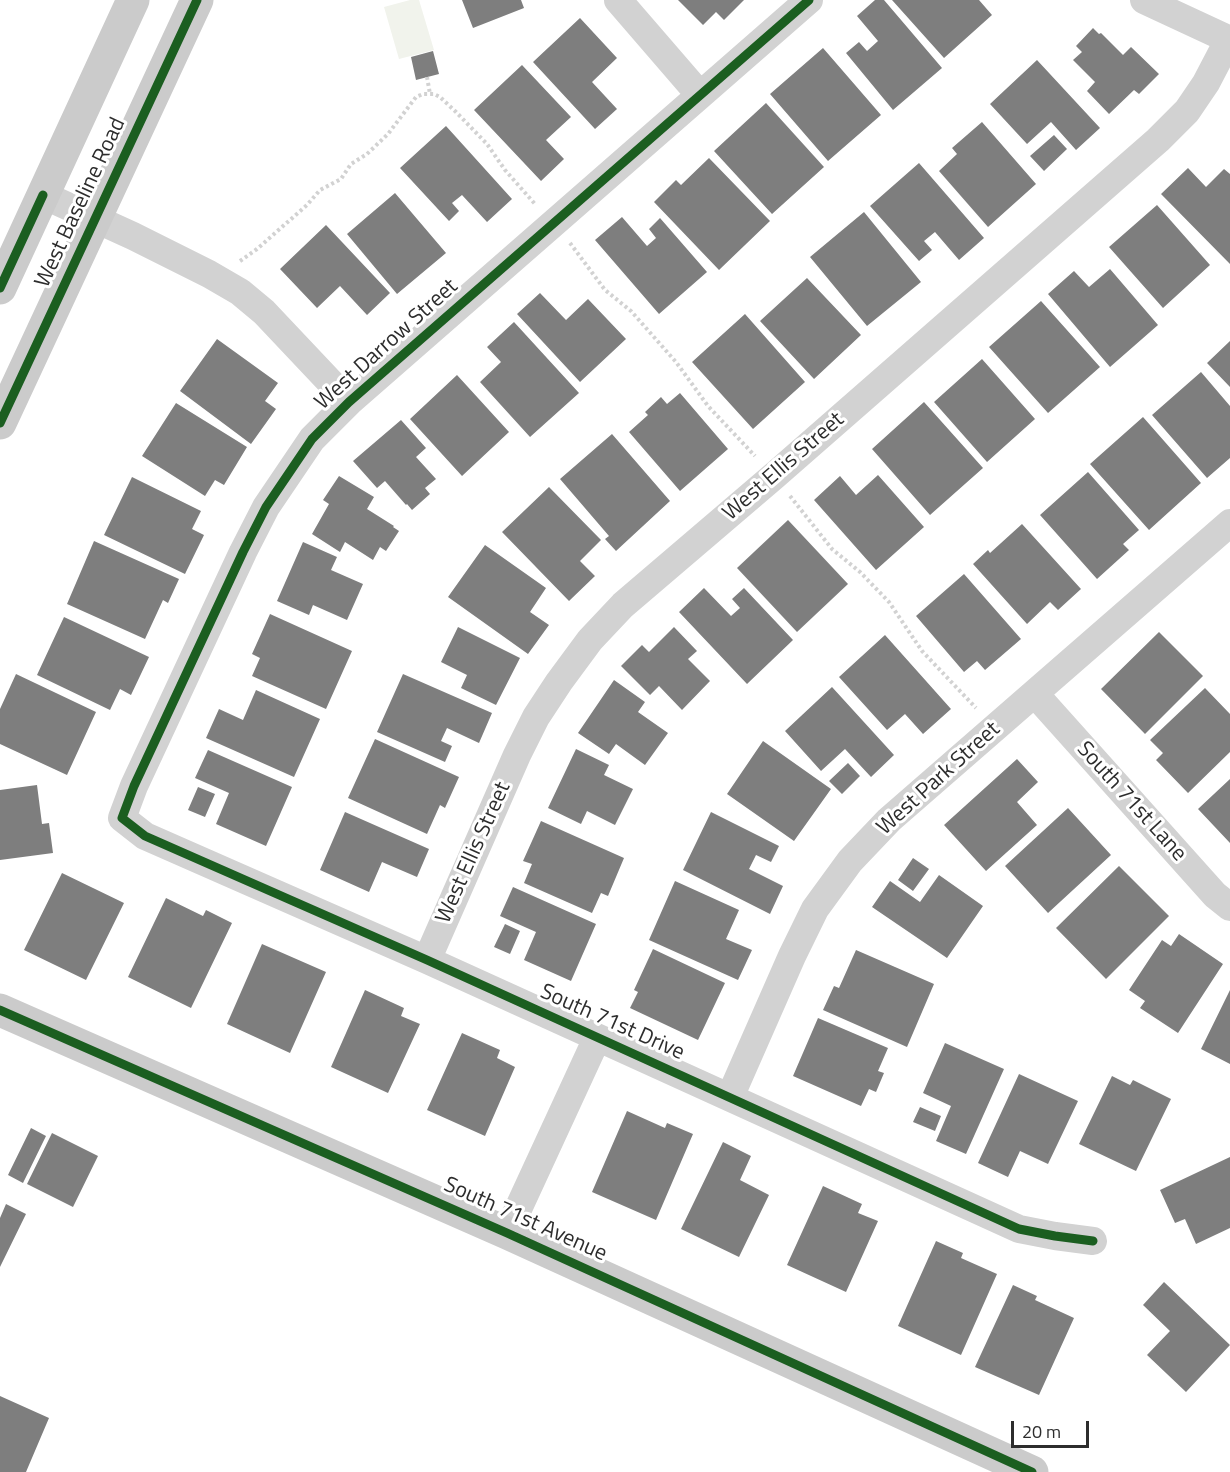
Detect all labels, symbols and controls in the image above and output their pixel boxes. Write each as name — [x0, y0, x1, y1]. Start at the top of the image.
street label: West Baseline Road — [30, 114, 132, 292]
street label: West Darrow Street — [310, 274, 464, 416]
street label: West Ellis Street — [718, 407, 850, 527]
street label: West Park Street — [872, 717, 1006, 841]
street label: South 71st Lane — [1070, 737, 1192, 867]
street label: West Ellis Street — [431, 778, 517, 928]
street label: South 71st Drive — [536, 979, 688, 1067]
street label: South 71st Avenue — [439, 1172, 611, 1268]
scale bar — [1014, 1409, 1092, 1447]
text: 20 m — [1022, 1418, 1061, 1445]

